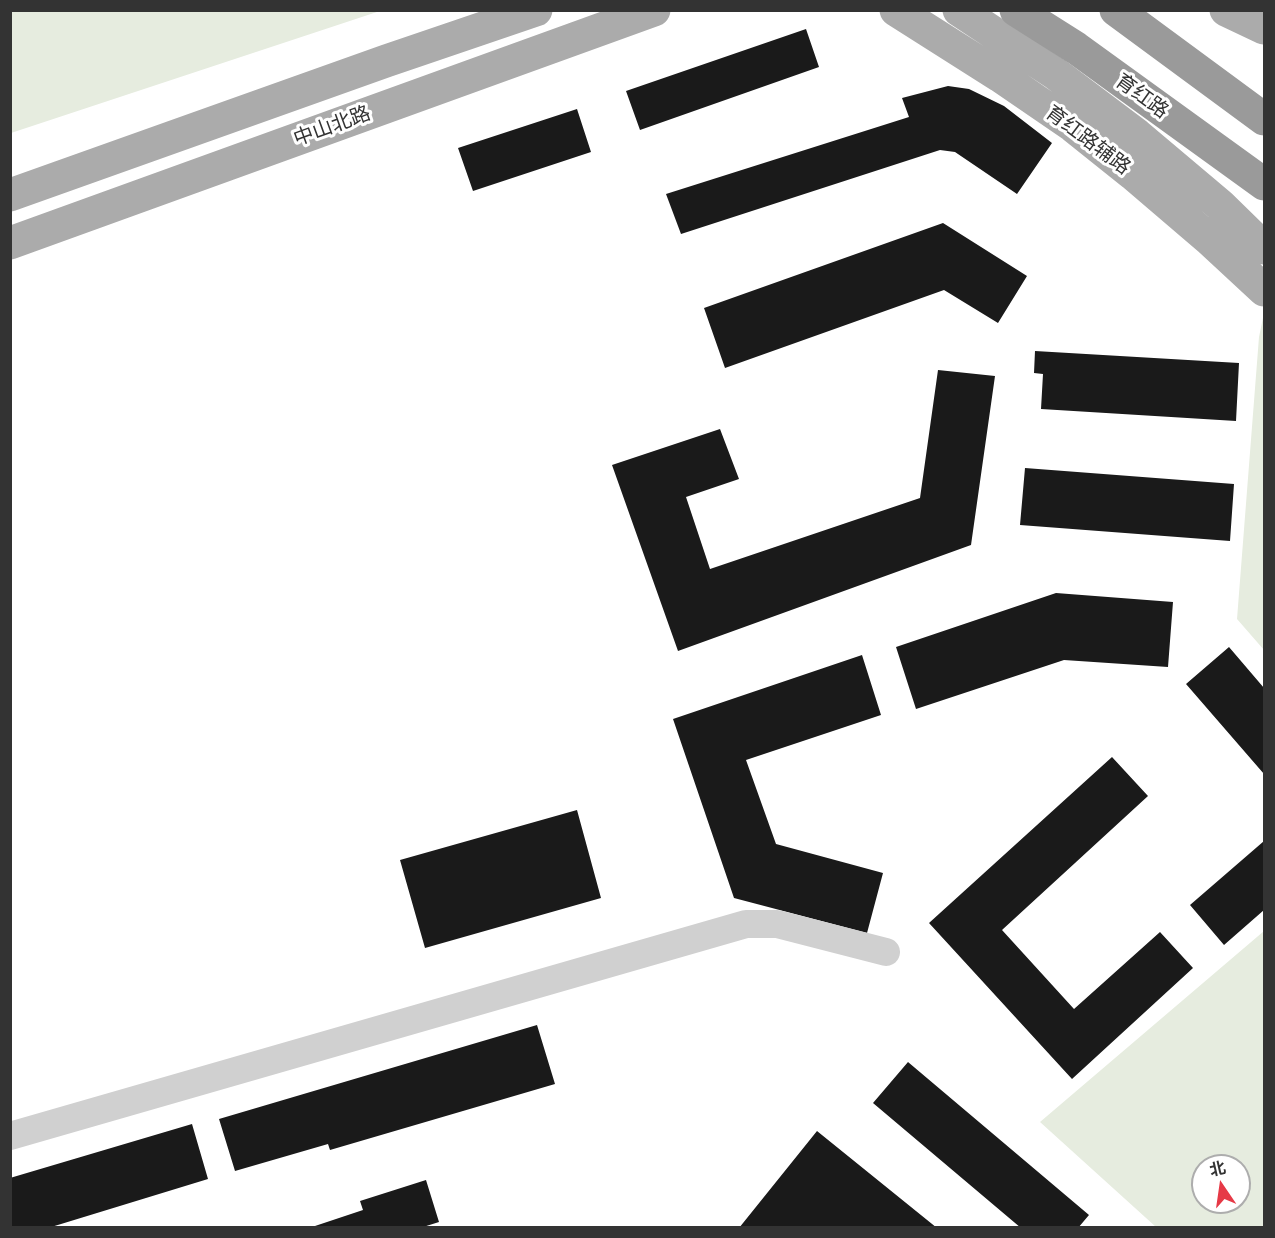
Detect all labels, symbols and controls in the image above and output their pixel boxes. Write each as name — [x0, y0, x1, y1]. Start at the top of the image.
street label: 育红路 — [1111, 69, 1173, 123]
street label: 育红路辅路 — [1041, 100, 1135, 180]
street label: 中山北路 — [290, 101, 374, 151]
north arrow — [1191, 1154, 1251, 1214]
text: 北 — [1207, 1157, 1227, 1180]

